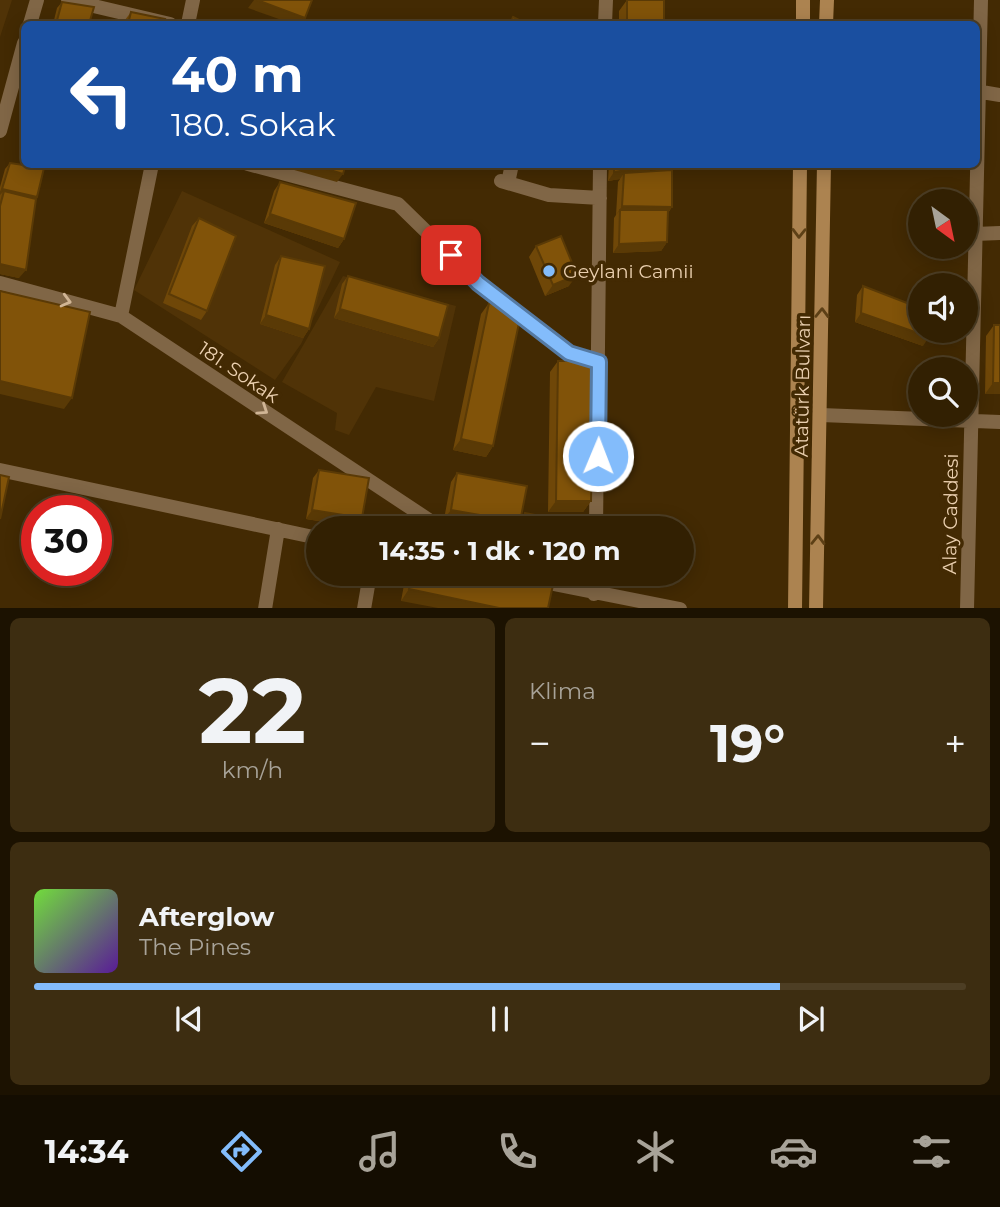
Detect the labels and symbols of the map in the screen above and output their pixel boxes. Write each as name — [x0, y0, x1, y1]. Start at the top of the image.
north arrow — [908, 189, 978, 259]
pin — [421, 225, 481, 285]
one-way arrow — [791, 228, 807, 238]
place label: Geylani Camii — [563, 260, 694, 283]
marker: Geylani Camii — [541, 263, 557, 279]
one-way arrow — [60, 293, 72, 308]
one-way arrow — [814, 307, 830, 318]
street label: Atatürk Bulvarı — [790, 315, 815, 457]
street label: 181. Sokak — [194, 337, 284, 408]
one-way arrow — [255, 402, 268, 415]
position arrow — [561, 419, 635, 493]
street label: Alay Caddesi — [938, 453, 963, 575]
speed limit sign: 30 — [21, 495, 112, 586]
one-way arrow — [810, 535, 826, 545]

